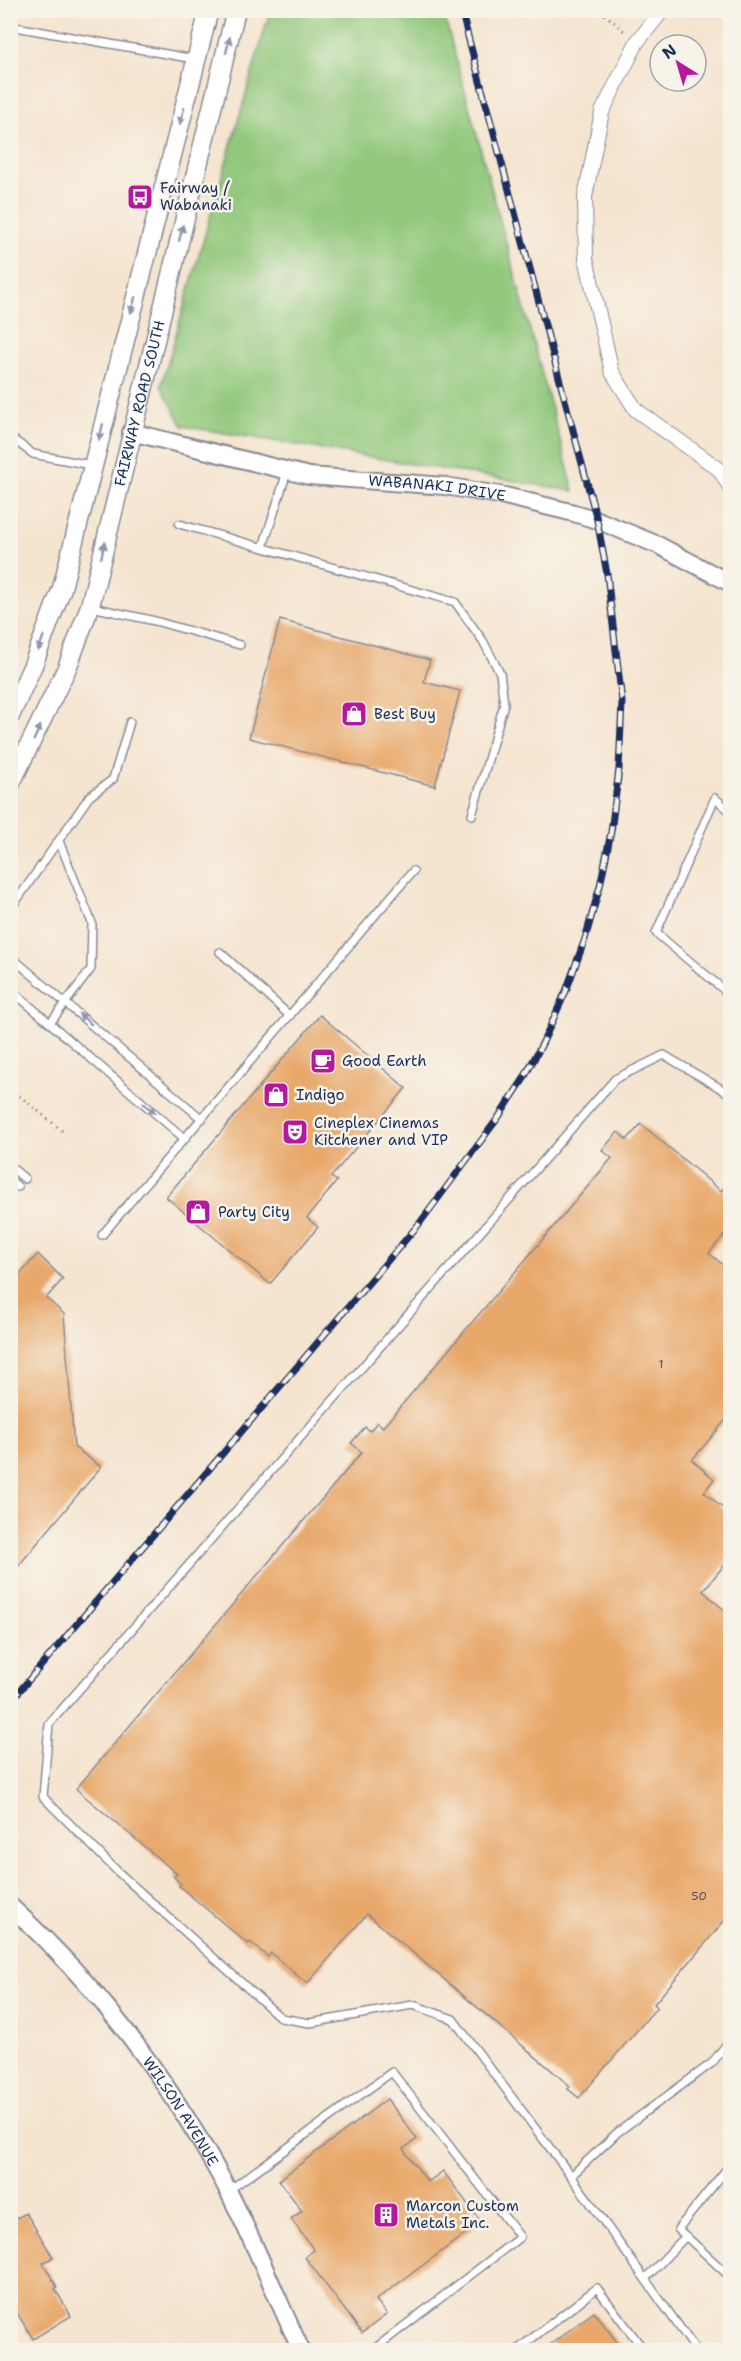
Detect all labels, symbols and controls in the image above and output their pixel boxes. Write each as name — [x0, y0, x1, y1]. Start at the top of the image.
north arrow — [648, 33, 708, 93]
one-way arrow — [223, 36, 233, 54]
text: N — [658, 39, 681, 64]
one-way arrow — [177, 107, 187, 125]
place label: Fairway / Wabanaki — [160, 178, 232, 215]
bus stop icon: Fairway / Wabanaki — [125, 182, 155, 212]
one-way arrow — [176, 223, 186, 242]
one-way arrow — [128, 296, 138, 314]
street label: FAIRWAY ROAD SOUTH — [110, 318, 170, 488]
one-way arrow — [95, 423, 105, 442]
street label: WABANAKI DRIVE — [368, 470, 507, 506]
one-way arrow — [98, 541, 108, 559]
one-way arrow — [36, 634, 45, 652]
shop icon: Best Buy — [339, 699, 369, 729]
place label: Best Buy — [374, 704, 436, 724]
one-way arrow — [32, 724, 41, 741]
one-way arrow — [77, 1013, 93, 1026]
cafe icon: Good Earth — [308, 1046, 338, 1076]
place label: Good Earth — [342, 1051, 427, 1071]
shop icon: Indigo — [261, 1080, 291, 1110]
place label: Indigo — [296, 1085, 345, 1105]
one-way arrow — [141, 1101, 156, 1114]
place label: Cineplex Cinemas Kitchener and VIP — [314, 1113, 448, 1150]
theatre icon: Cineplex Cinemas Kitchener and VIP — [280, 1117, 310, 1147]
shop icon: Party City — [183, 1197, 213, 1227]
place label: Party City — [218, 1202, 290, 1222]
house number: 1 — [658, 1356, 664, 1372]
house number: 50 — [691, 1888, 707, 1904]
street label: WILSON AVENUE — [138, 2053, 223, 2170]
place label: Marcon Custom Metals Inc. — [406, 2196, 519, 2233]
building icon: Marcon Custom Metals Inc. — [371, 2200, 401, 2230]

